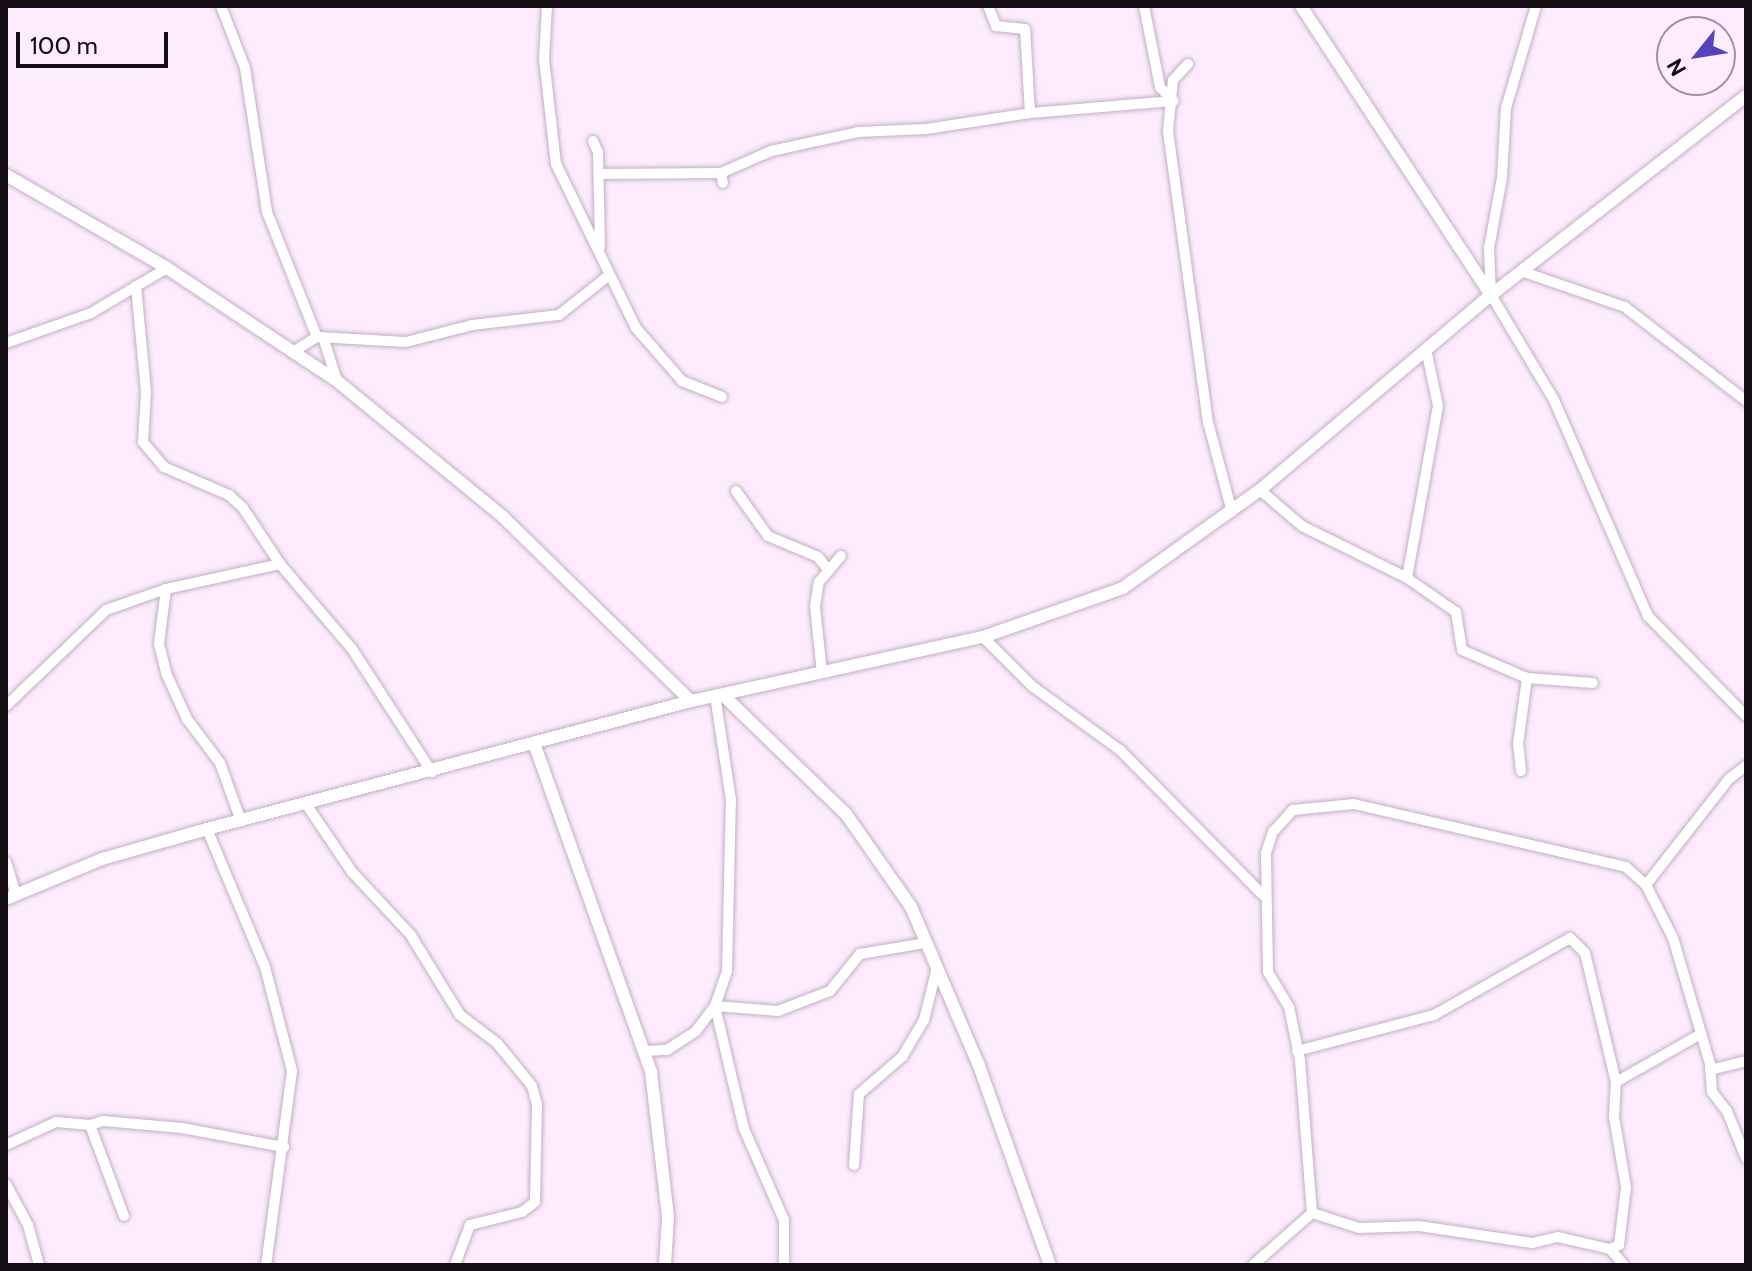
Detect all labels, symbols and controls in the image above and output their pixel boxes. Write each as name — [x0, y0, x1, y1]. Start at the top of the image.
scale bar — [20, 16, 172, 66]
north arrow — [1656, 16, 1736, 96]
text: 100 m — [30, 31, 98, 60]
text: N — [1661, 54, 1692, 81]

